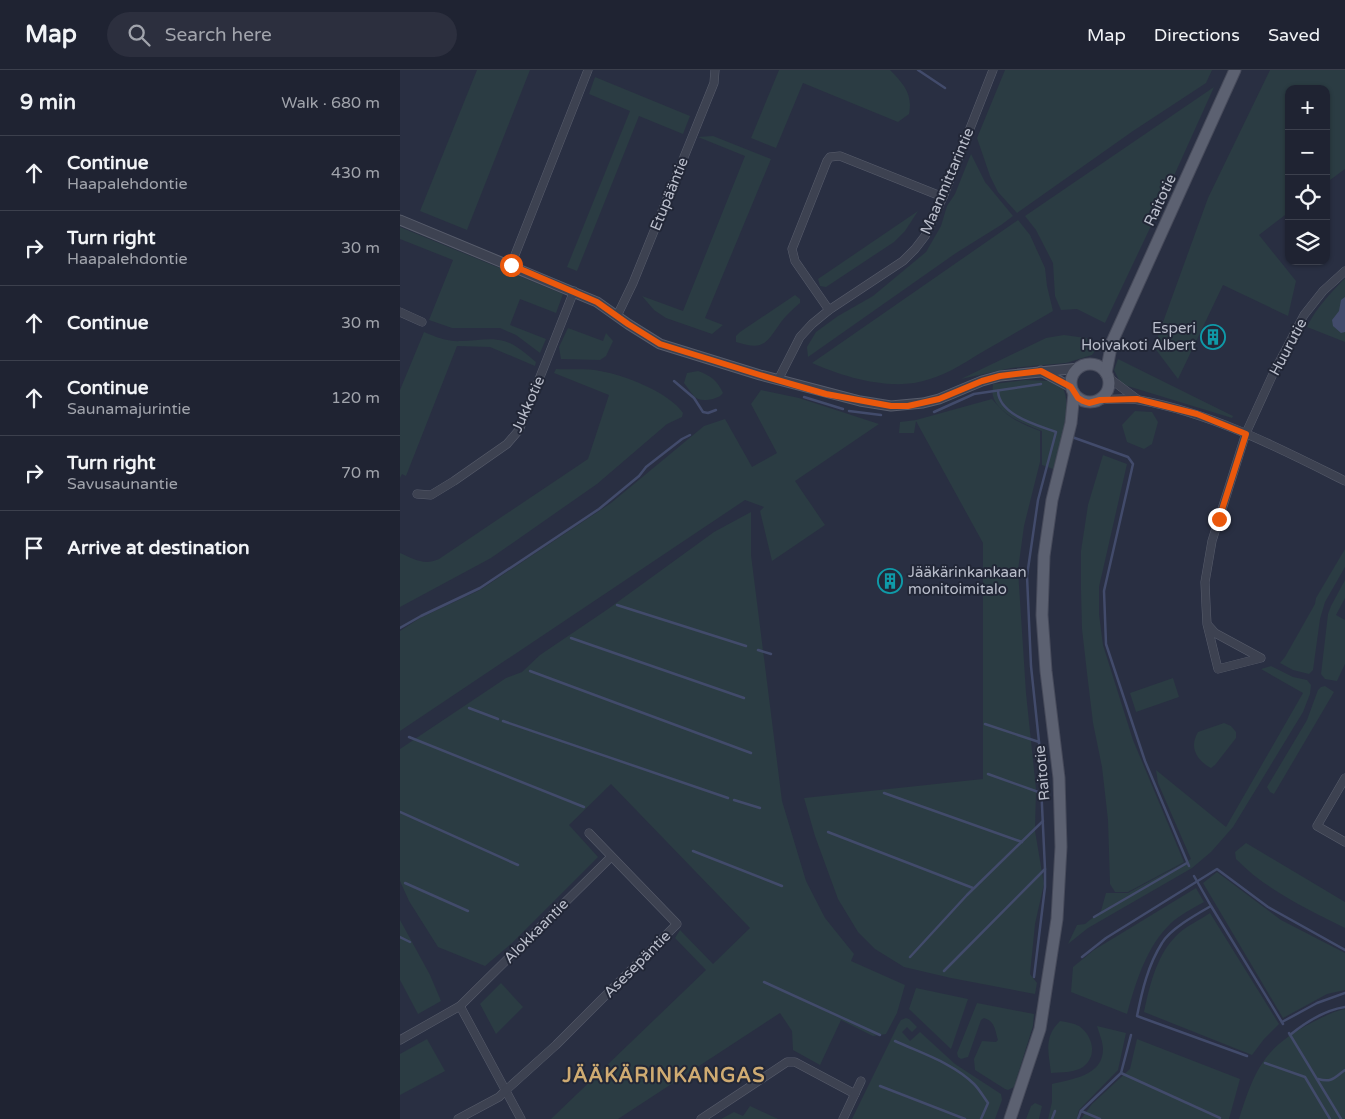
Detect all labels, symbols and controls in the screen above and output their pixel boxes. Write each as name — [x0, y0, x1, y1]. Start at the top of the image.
search box — [107, 12, 457, 57]
text: Map — [25, 20, 77, 49]
icon: search — [125, 21, 153, 49]
text: Search here — [165, 24, 272, 46]
text: Map — [1087, 24, 1126, 46]
text: Directions — [1154, 24, 1240, 46]
text: Saved — [1268, 24, 1320, 46]
map controls — [1285, 85, 1330, 265]
button: + — [1285, 85, 1330, 130]
text: 9 min — [20, 90, 76, 115]
text: Walk · 680 m — [281, 93, 380, 113]
street label: Maanmittarintie — [916, 125, 978, 237]
button: − — [1285, 130, 1330, 175]
text: Continue — [67, 152, 149, 174]
street label: Etupääntie — [646, 155, 692, 233]
icon: ahead — [20, 159, 48, 187]
text: 430 m — [331, 163, 380, 183]
street label: Raitotie — [1140, 171, 1180, 229]
text: Haapalehdontie — [67, 174, 187, 194]
button: locate — [1285, 175, 1330, 220]
button: layers — [1285, 220, 1330, 265]
text: Turn right — [67, 227, 155, 249]
icon: right — [20, 234, 48, 262]
text: 30 m — [341, 238, 380, 258]
text: Haapalehdontie — [67, 249, 187, 269]
route start — [500, 254, 523, 277]
icon: ahead — [20, 309, 48, 337]
text: Continue — [67, 312, 149, 334]
text: 30 m — [341, 313, 380, 333]
street label: Huurutie — [1265, 315, 1311, 379]
place label: Esperi Hoivakoti Albert — [1081, 319, 1196, 354]
building icon: Esperi Hoivakoti Albert — [1200, 324, 1226, 350]
street label: Jukkotie — [508, 373, 548, 435]
text: Continue — [67, 377, 149, 399]
icon: ahead — [20, 384, 48, 412]
text: 120 m — [331, 388, 380, 408]
text: Saunamajurintie — [67, 399, 191, 419]
text: Turn right — [67, 452, 155, 474]
icon: right — [20, 459, 48, 487]
text: 70 m — [341, 463, 380, 483]
text: Savusaunantie — [67, 474, 178, 494]
route end — [1208, 508, 1231, 531]
icon: arrive — [20, 534, 48, 562]
text: Arrive at destination — [67, 537, 250, 559]
place label: Jääkärinkankaan monitoimitalo — [908, 563, 1027, 598]
building icon: Jääkärinkankaan monitoimitalo — [877, 568, 903, 594]
street label: Raitotie — [1031, 745, 1053, 801]
street label: Alokkaantie — [500, 895, 572, 967]
street label: Asesepäntie — [600, 927, 674, 1001]
district label: JÄÄKÄRINKANGAS — [561, 1063, 766, 1088]

